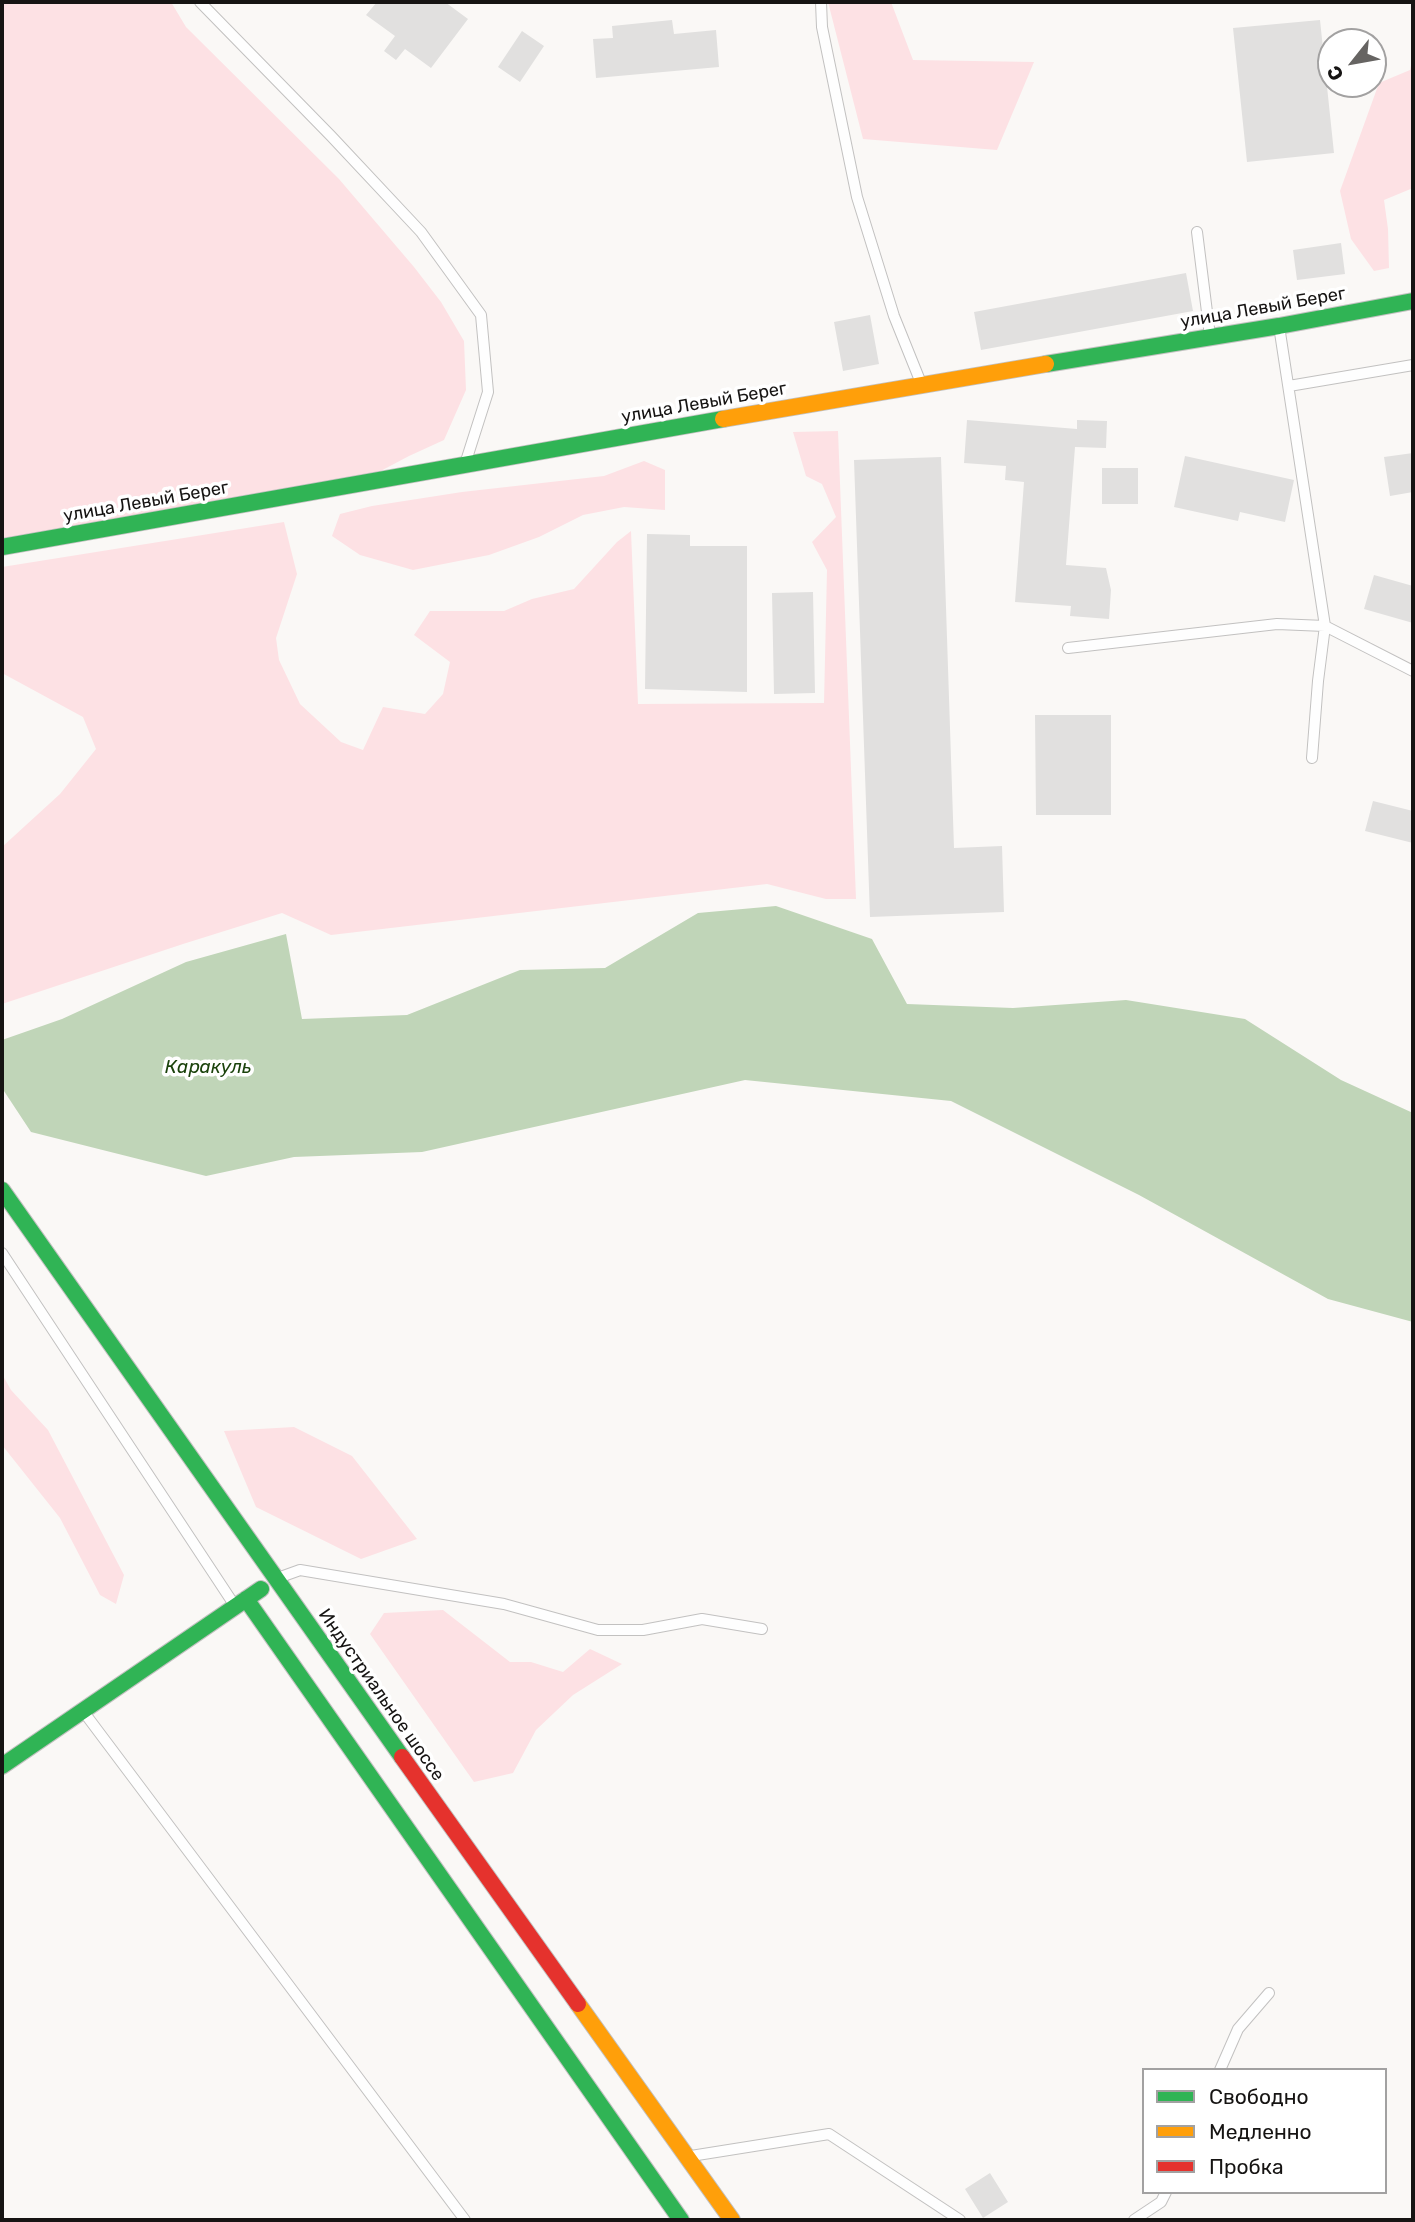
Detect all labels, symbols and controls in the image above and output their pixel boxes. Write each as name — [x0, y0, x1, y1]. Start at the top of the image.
north arrow — [1317, 28, 1387, 98]
text: С — [1322, 61, 1349, 85]
street label: улица Левый Берег — [1179, 283, 1347, 333]
street label: улица Левый Берег — [620, 378, 788, 428]
street label: улица Левый Берег — [62, 477, 230, 527]
water label: Каракуль — [165, 1057, 251, 1079]
street label: Индустриальное шоссе — [313, 1605, 449, 1785]
legend — [1142, 2068, 1387, 2194]
text: Свободно — [1209, 2084, 1309, 2109]
text: Медленно — [1209, 2119, 1312, 2144]
text: Пробка — [1209, 2154, 1284, 2179]

